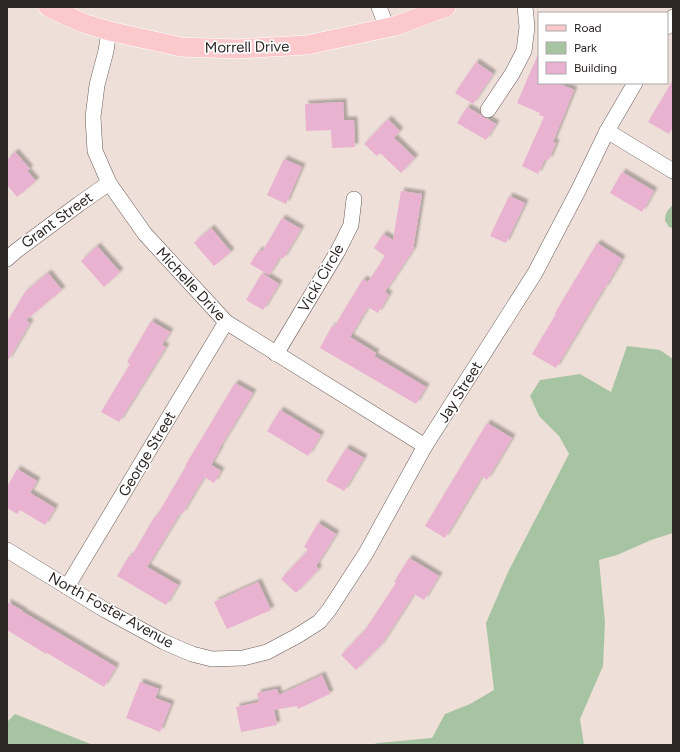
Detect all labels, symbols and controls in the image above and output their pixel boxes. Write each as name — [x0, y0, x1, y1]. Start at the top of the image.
legend — [538, 12, 668, 84]
text: Road — [574, 21, 602, 35]
street label: Morrell Drive — [204, 37, 290, 57]
text: Park — [574, 41, 597, 55]
text: Building — [574, 61, 617, 75]
street label: Grant Street — [18, 188, 96, 252]
street label: Vicki Circle — [294, 241, 348, 315]
street label: Michelle Drive — [152, 243, 230, 325]
street label: Jay Street — [434, 358, 486, 426]
street label: George Street — [115, 408, 180, 500]
street label: North Foster Avenue — [45, 568, 177, 652]

